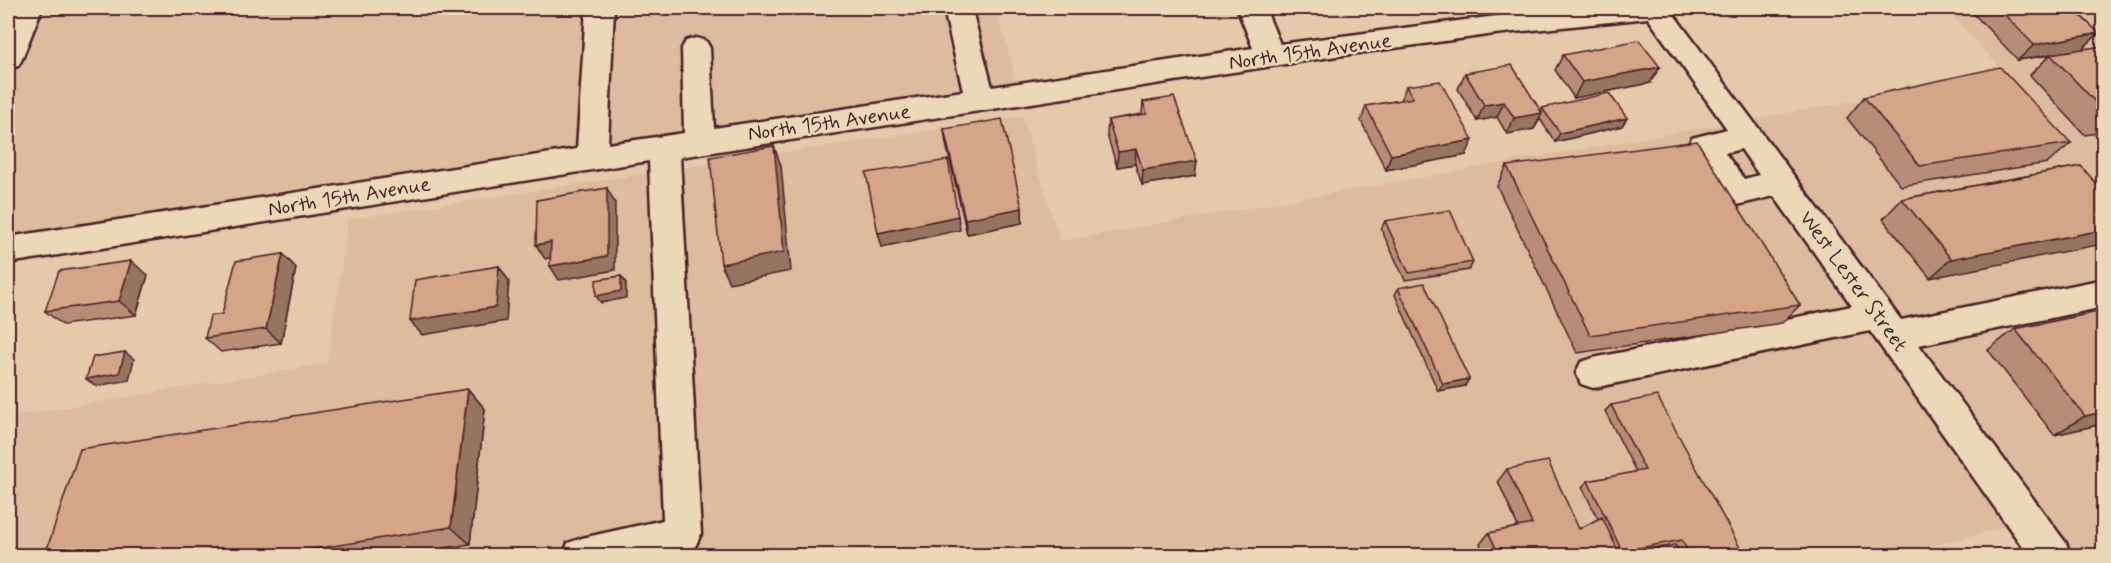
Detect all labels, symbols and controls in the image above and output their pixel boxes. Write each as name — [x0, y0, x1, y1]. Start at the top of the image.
street label: North 15th Avenue — [1227, 27, 1393, 77]
street label: North 15th Avenue — [746, 98, 912, 148]
street label: North 15th Avenue — [266, 170, 432, 224]
street label: West Lester Street — [1793, 205, 1914, 358]

